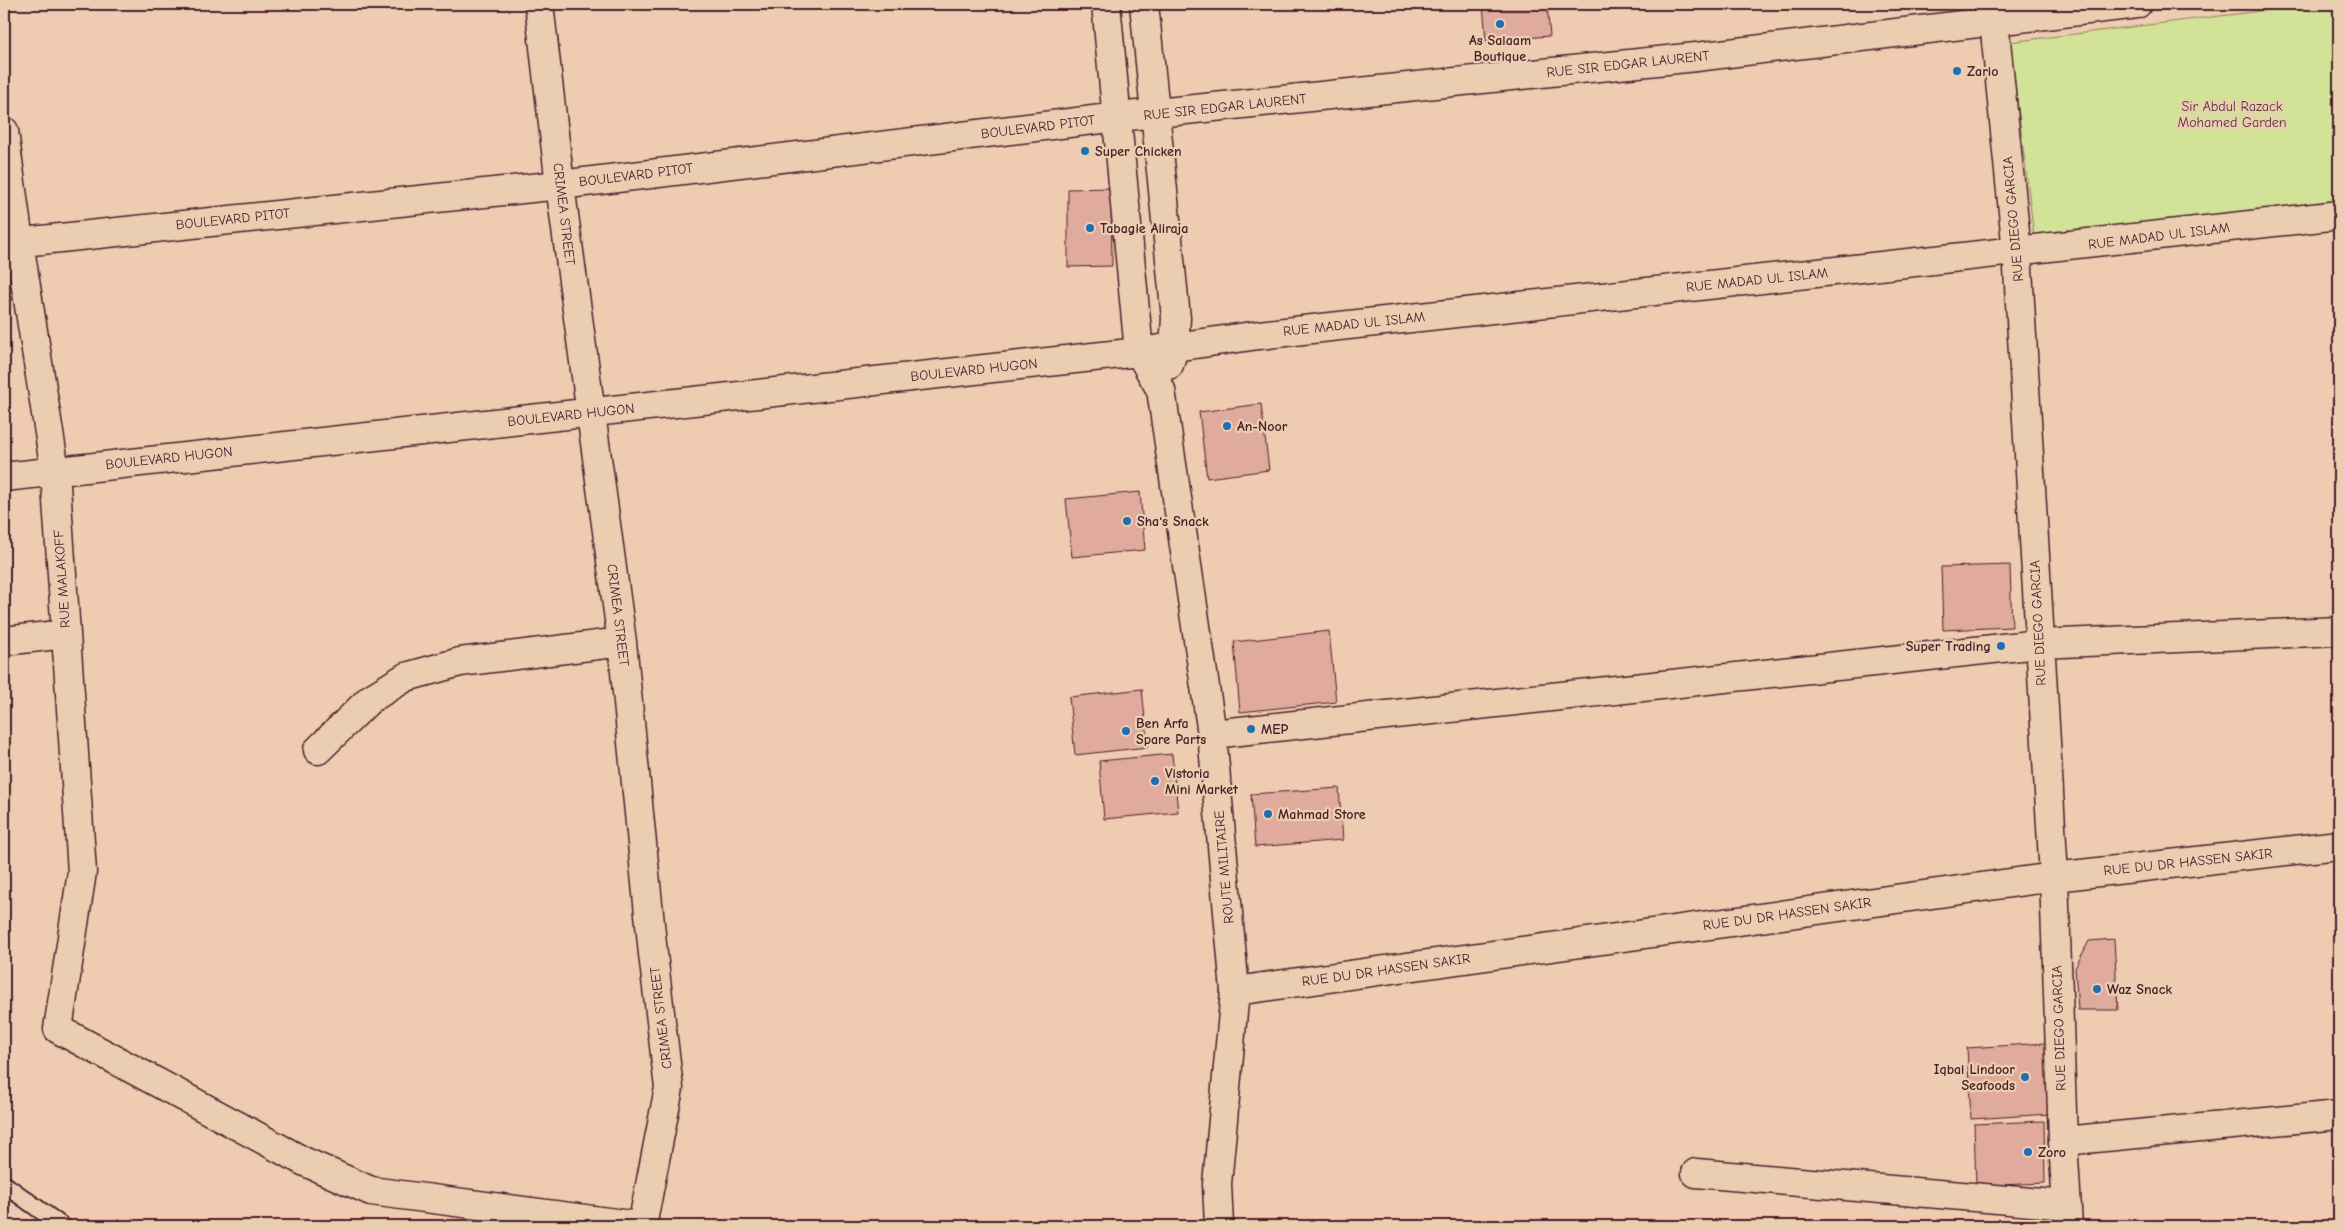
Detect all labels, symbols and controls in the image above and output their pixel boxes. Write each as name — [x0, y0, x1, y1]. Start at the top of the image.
marker: As Salaam Boutique — [1494, 18, 1506, 30]
place label: As Salaam Boutique — [1469, 32, 1531, 65]
street label: RUE SIR EDGAR LAURENT — [1546, 47, 1711, 81]
place label: Zario — [1967, 63, 1998, 80]
marker: Zario — [1951, 65, 1963, 77]
street label: RUE SIR EDGAR LAURENT — [1143, 90, 1308, 124]
park label: Sir Abdul Razack Mohamed Garden — [2177, 98, 2287, 131]
street label: BOULEVARD PITOT — [980, 111, 1097, 142]
place label: Super Chicken — [1095, 143, 1182, 160]
marker: Super Chicken — [1079, 145, 1091, 157]
street label: RUE DIEGO GARCIA — [1999, 156, 2027, 282]
street label: BOULEVARD PITOT — [578, 159, 695, 190]
street label: CRIMEA STREET — [549, 162, 579, 267]
street label: BOULEVARD PITOT — [175, 204, 292, 233]
street label: RUE MADAD UL ISLAM — [2087, 219, 2231, 253]
place label: Tabagie Aliraja — [1100, 220, 1188, 237]
marker: Tabagie Aliraja — [1084, 222, 1096, 234]
street label: RUE MADAD UL ISLAM — [1685, 264, 1829, 296]
street label: RUE MADAD UL ISLAM — [1282, 308, 1426, 340]
street label: BOULEVARD HUGON — [910, 355, 1038, 385]
street label: BOULEVARD HUGON — [507, 400, 635, 430]
place label: An-Noor — [1237, 418, 1288, 435]
marker: An-Noor — [1221, 420, 1233, 432]
street label: BOULEVARD HUGON — [105, 443, 233, 473]
place label: Sha's Snack — [1137, 513, 1209, 530]
marker: Sha's Snack — [1121, 515, 1133, 527]
street label: RUE MALAKOFF — [50, 529, 74, 629]
street label: RUE DIEGO GARCIA — [2026, 560, 2050, 686]
street label: CRIMEA STREET — [603, 563, 633, 668]
place label: Super Trading — [1906, 638, 1991, 655]
marker: Super Trading — [1995, 640, 2007, 652]
place label: Ben Arfa Spare Parts — [1136, 715, 1206, 748]
place label: MEP — [1261, 721, 1289, 738]
marker: MEP — [1245, 723, 1257, 735]
marker: Ben Arfa Spare Parts — [1120, 725, 1132, 737]
place label: Vistoria Mini Market — [1165, 765, 1238, 798]
marker: Vistoria Mini Market — [1149, 775, 1161, 787]
place label: Mahmad Store — [1278, 806, 1366, 823]
marker: Mahmad Store — [1262, 808, 1274, 820]
street label: ROUTE MILITAIRE — [1211, 810, 1237, 924]
street label: RUE DU DR HASSEN SAKIR — [2103, 845, 2273, 879]
street label: RUE DU DR HASSEN SAKIR — [1702, 894, 1872, 934]
street label: RUE DU DR HASSEN SAKIR — [1301, 950, 1471, 990]
street label: CRIMEA STREET — [646, 965, 676, 1070]
street label: RUE DIEGO GARCIA — [2048, 965, 2070, 1091]
place label: Waz Snack — [2107, 981, 2172, 998]
marker: Waz Snack — [2091, 983, 2103, 995]
place label: Iqbal Lindoor Seafoods — [1934, 1061, 2015, 1094]
marker: Iqbal Lindoor Seafoods — [2019, 1071, 2031, 1083]
place label: Zoro — [2038, 1144, 2066, 1161]
marker: Zoro — [2022, 1146, 2034, 1158]

